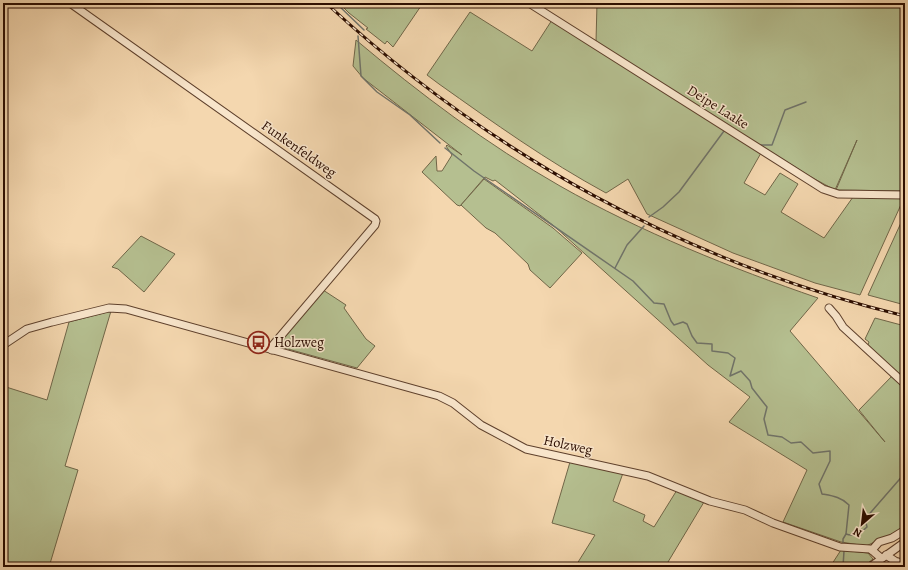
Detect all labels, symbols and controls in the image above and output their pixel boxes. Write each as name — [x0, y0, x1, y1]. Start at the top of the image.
street label: Deipe Laake — [683, 81, 753, 133]
street label: Funkenfeldweg — [258, 116, 340, 182]
bus stop icon: Holzweg — [245, 329, 271, 355]
place label: Holzweg — [274, 333, 324, 352]
street label: Holzweg — [542, 431, 594, 459]
north arrow — [842, 504, 882, 544]
text: N — [850, 524, 865, 541]

